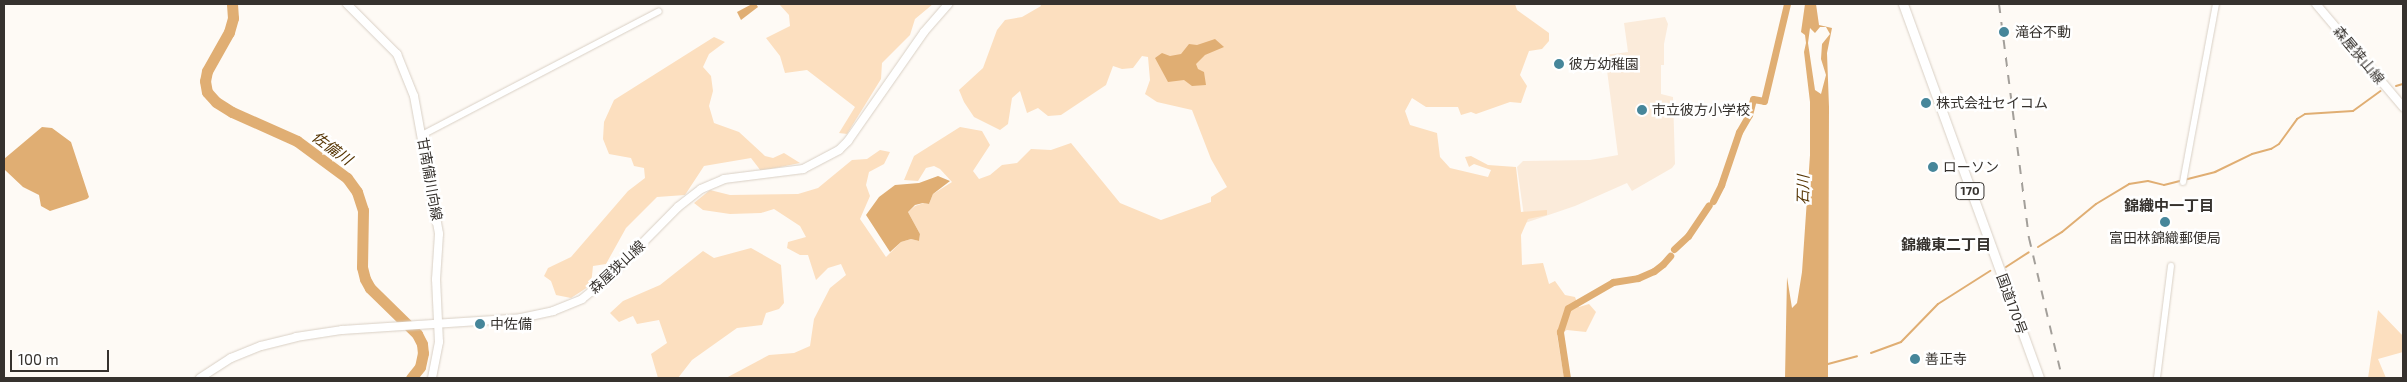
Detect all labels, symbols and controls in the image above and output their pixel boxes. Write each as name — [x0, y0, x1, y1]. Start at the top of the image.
street label: 森屋狭山線 — [2330, 23, 2388, 87]
place label: 滝谷不動 — [2015, 24, 2071, 40]
marker: 滝谷不動 — [1997, 25, 2011, 39]
place label: 彼方幼稚園 — [1569, 56, 1639, 72]
marker: 彼方幼稚園 — [1553, 58, 1565, 70]
place label: 株式会社セイコム — [1936, 95, 2048, 111]
marker: 株式会社セイコム — [1920, 97, 1932, 109]
place label: 市立彼方小学校 — [1652, 102, 1750, 118]
marker: 市立彼方小学校 — [1636, 104, 1648, 116]
water label: 佐備川 — [309, 127, 355, 169]
street label: 甘南備川向線 — [414, 136, 446, 222]
place label: ローソン — [1943, 159, 1999, 175]
marker: ローソン — [1927, 161, 1939, 173]
water label: 石川 — [1794, 175, 1812, 205]
road number: 170 — [1955, 182, 1985, 200]
district label: 錦織中一丁目 — [2124, 197, 2214, 215]
marker: 富田林錦織郵便局 — [2159, 216, 2171, 228]
place label: 富田林錦織郵便局 — [2109, 230, 2221, 246]
district label: 錦織東二丁目 — [1901, 236, 1991, 254]
street label: 森屋狭山線 — [586, 237, 648, 297]
street label: 国道170号 — [1993, 271, 2031, 337]
place label: 中佐備 — [490, 316, 532, 332]
marker: 中佐備 — [474, 318, 486, 330]
scale bar — [12, 340, 111, 372]
text: 100 m — [18, 350, 59, 368]
place label: 善正寺 — [1925, 351, 1967, 367]
marker: 善正寺 — [1909, 353, 1921, 365]

